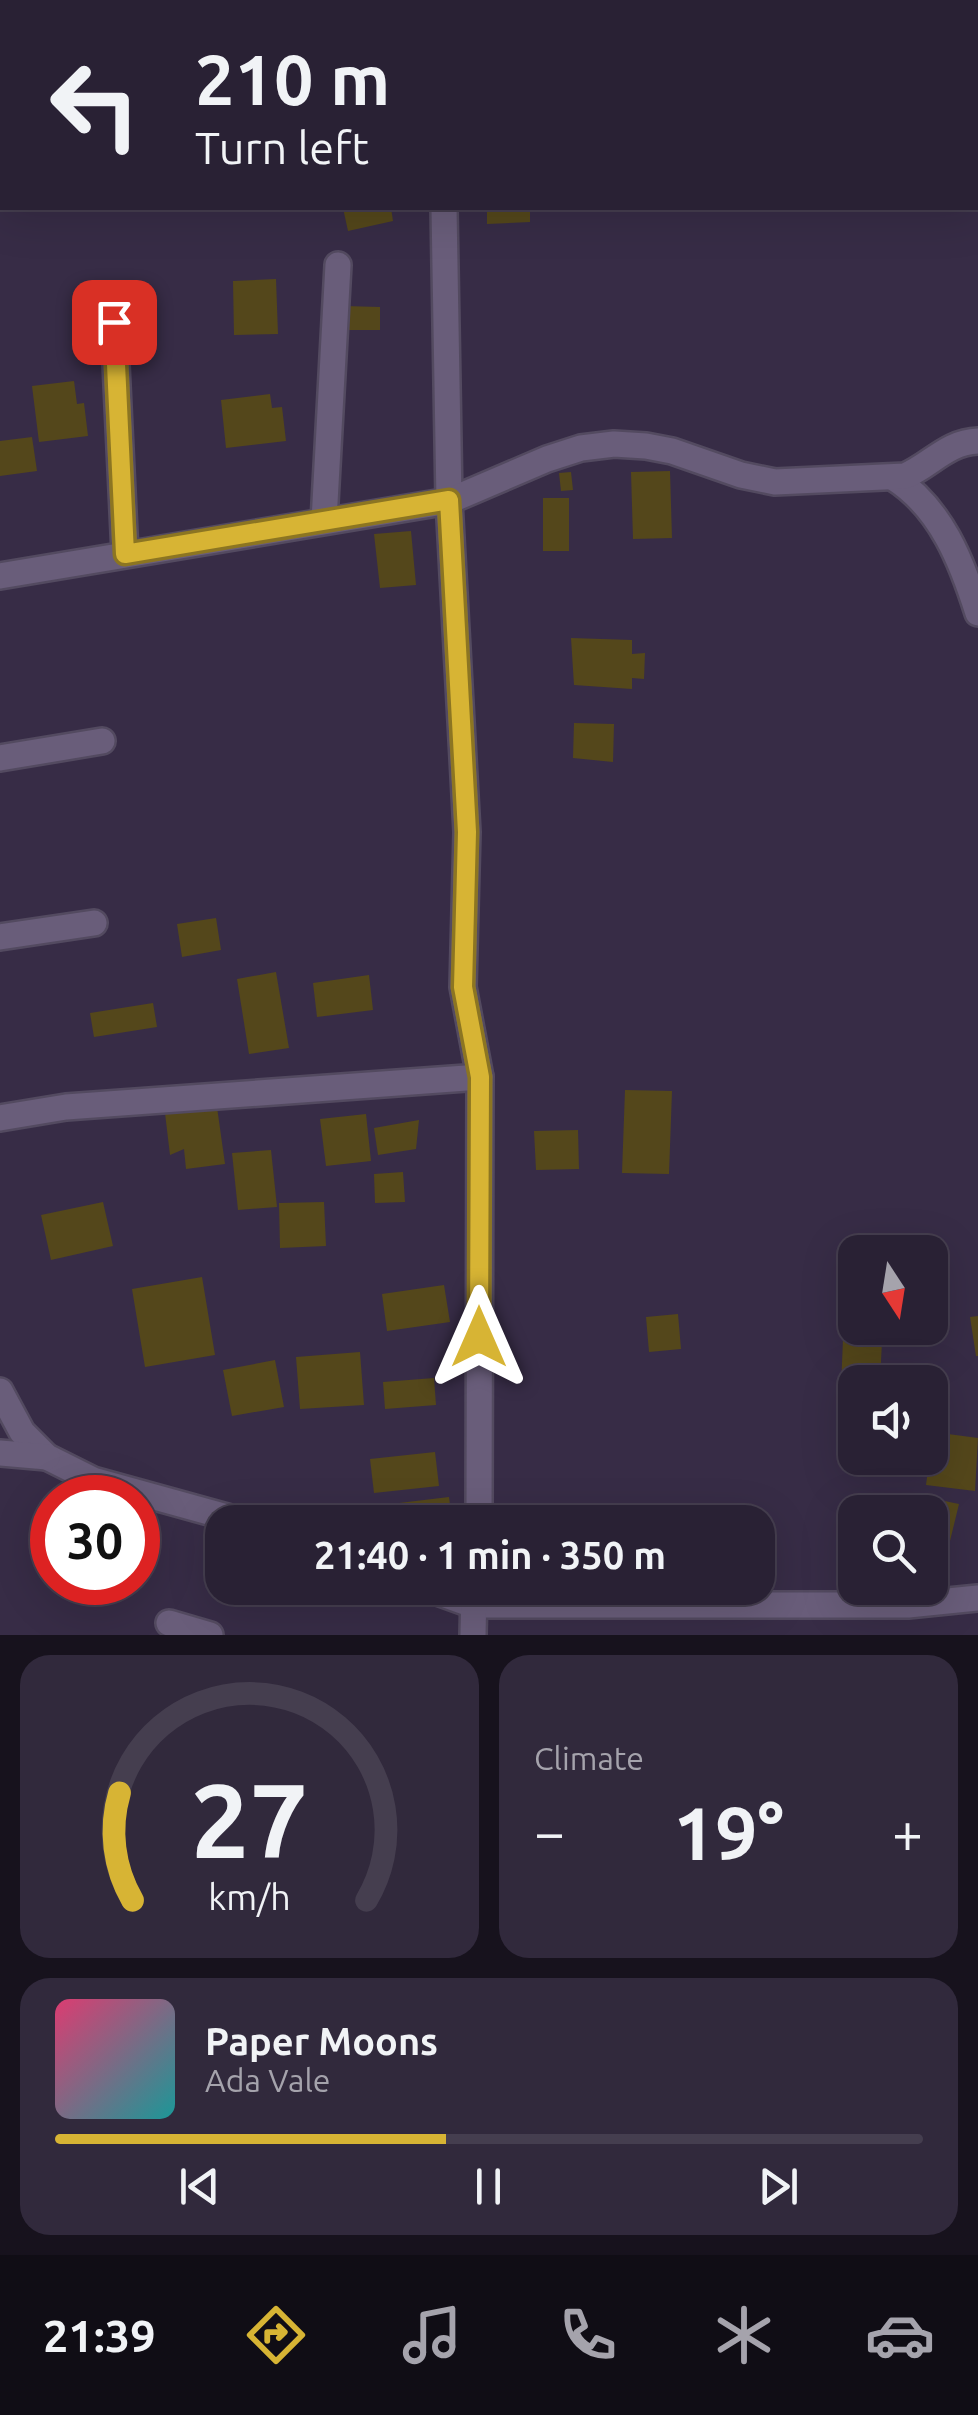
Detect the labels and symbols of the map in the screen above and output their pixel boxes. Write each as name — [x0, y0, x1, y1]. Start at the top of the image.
pin — [72, 280, 157, 365]
north arrow — [838, 1235, 948, 1345]
position arrow — [427, 1285, 531, 1389]
speed limit sign: 30 — [30, 1475, 160, 1605]

